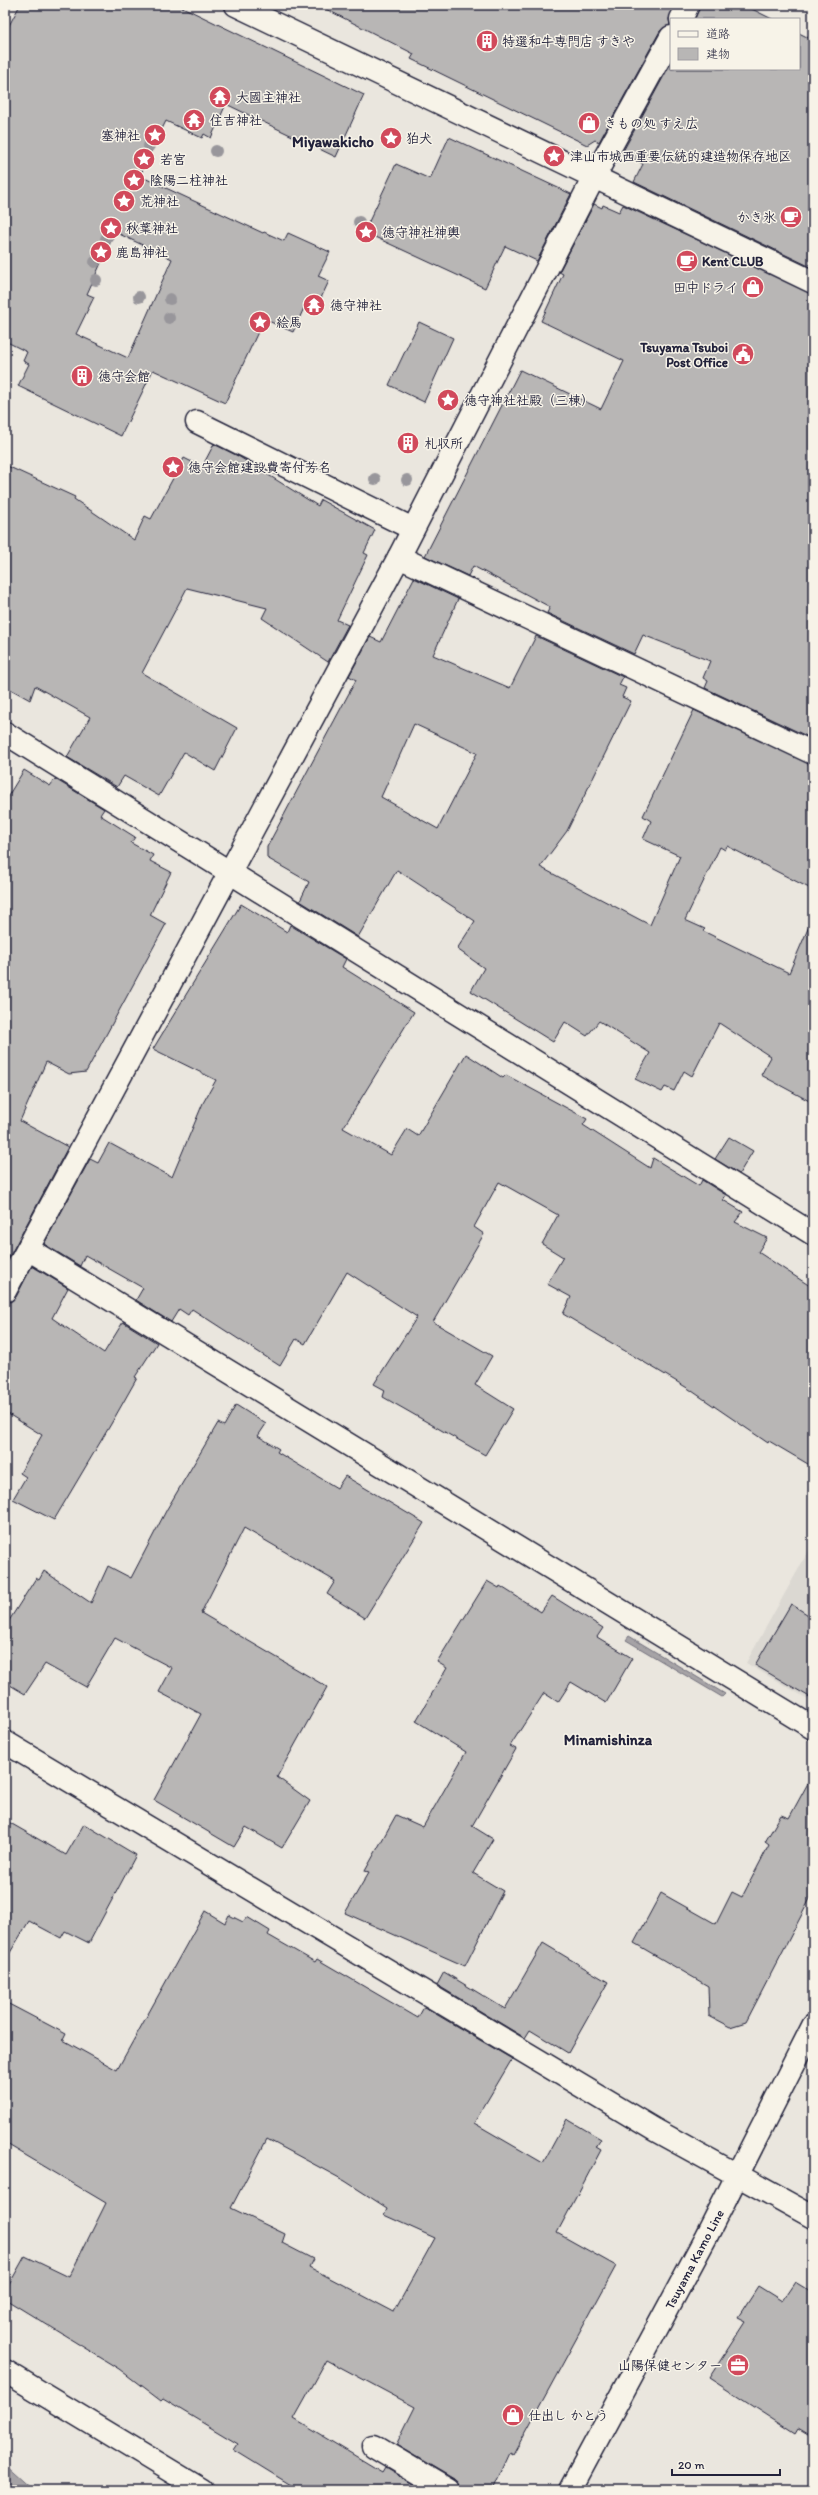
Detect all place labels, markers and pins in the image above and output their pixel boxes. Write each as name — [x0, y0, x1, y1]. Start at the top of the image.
building icon: 特選和牛専門店 すきや — [474, 28, 500, 54]
place label: 特選和牛専門店 すきや — [502, 34, 635, 49]
temple icon: 大國主神社 — [207, 84, 233, 110]
place label: 大國主神社 — [236, 90, 301, 105]
temple icon: 住吉神社 — [181, 107, 207, 133]
shop icon: きもの処 すえ広 — [576, 110, 602, 136]
place label: 住吉神社 — [210, 113, 262, 128]
place label: きもの処 すえ広 — [604, 116, 698, 131]
place icon: 塞神社 — [142, 122, 168, 148]
place icon: 狛犬 — [378, 125, 404, 151]
place label: 塞神社 — [101, 128, 140, 143]
place label: 狛犬 — [406, 131, 432, 146]
place icon: 津山市城西重要伝統的建造物保存地区 — [541, 143, 567, 169]
place icon: 若宮 — [131, 146, 157, 172]
place label: 津山市城西重要伝統的建造物保存地区 — [570, 149, 791, 164]
place label: 若宮 — [160, 152, 186, 167]
place icon: 陰陽二柱神社 — [121, 167, 147, 193]
place label: 陰陽二柱神社 — [150, 173, 228, 188]
place icon: 荒神社 — [111, 188, 137, 214]
place label: 荒神社 — [140, 194, 179, 209]
cafe icon: かき氷 — [778, 204, 804, 230]
place label: かき氷 — [737, 210, 776, 225]
place icon: 秋葉神社 — [98, 215, 124, 241]
place icon: 徳守神社神輿 — [353, 219, 379, 245]
place label: 秋葉神社 — [126, 221, 178, 236]
place label: 徳守神社神輿 — [382, 225, 460, 240]
place icon: 鹿島神社 — [88, 239, 114, 265]
place label: 鹿島神社 — [116, 245, 168, 260]
cafe icon: Kent CLUB — [674, 248, 700, 274]
place label: Kent CLUB — [702, 254, 764, 269]
shop icon: 田中ドライ — [740, 274, 766, 300]
place label: 田中ドライ — [673, 280, 738, 295]
temple icon: 徳守神社 — [301, 292, 327, 318]
place label: 徳守神社 — [330, 298, 382, 313]
place icon: 絵馬 — [247, 309, 273, 335]
place label: 絵馬 — [276, 315, 302, 330]
place label: Tsuyama Tsuboi Post Office — [639, 340, 728, 370]
public building icon: Tsuyama Tsuboi Post Office — [730, 341, 756, 367]
building icon: 徳守会館 — [69, 363, 95, 389]
place label: 徳守会館 — [98, 369, 150, 384]
place icon: 徳守神社社殿（三棟） — [435, 387, 461, 413]
place label: 徳守神社社殿（三棟） — [464, 393, 594, 408]
building icon: 札収所 — [395, 430, 421, 456]
place label: 札収所 — [424, 436, 463, 451]
place icon: 徳守会館建設費寄付芳名 — [160, 454, 186, 480]
place label: 徳守会館建設費寄付芳名 — [188, 460, 331, 475]
office icon: 山陽保健センター — [725, 2352, 751, 2378]
place label: 山陽保健センター — [618, 2358, 722, 2373]
shop icon: 仕出し かとう — [500, 2402, 526, 2428]
place label: 仕出し かとう — [528, 2408, 609, 2423]

